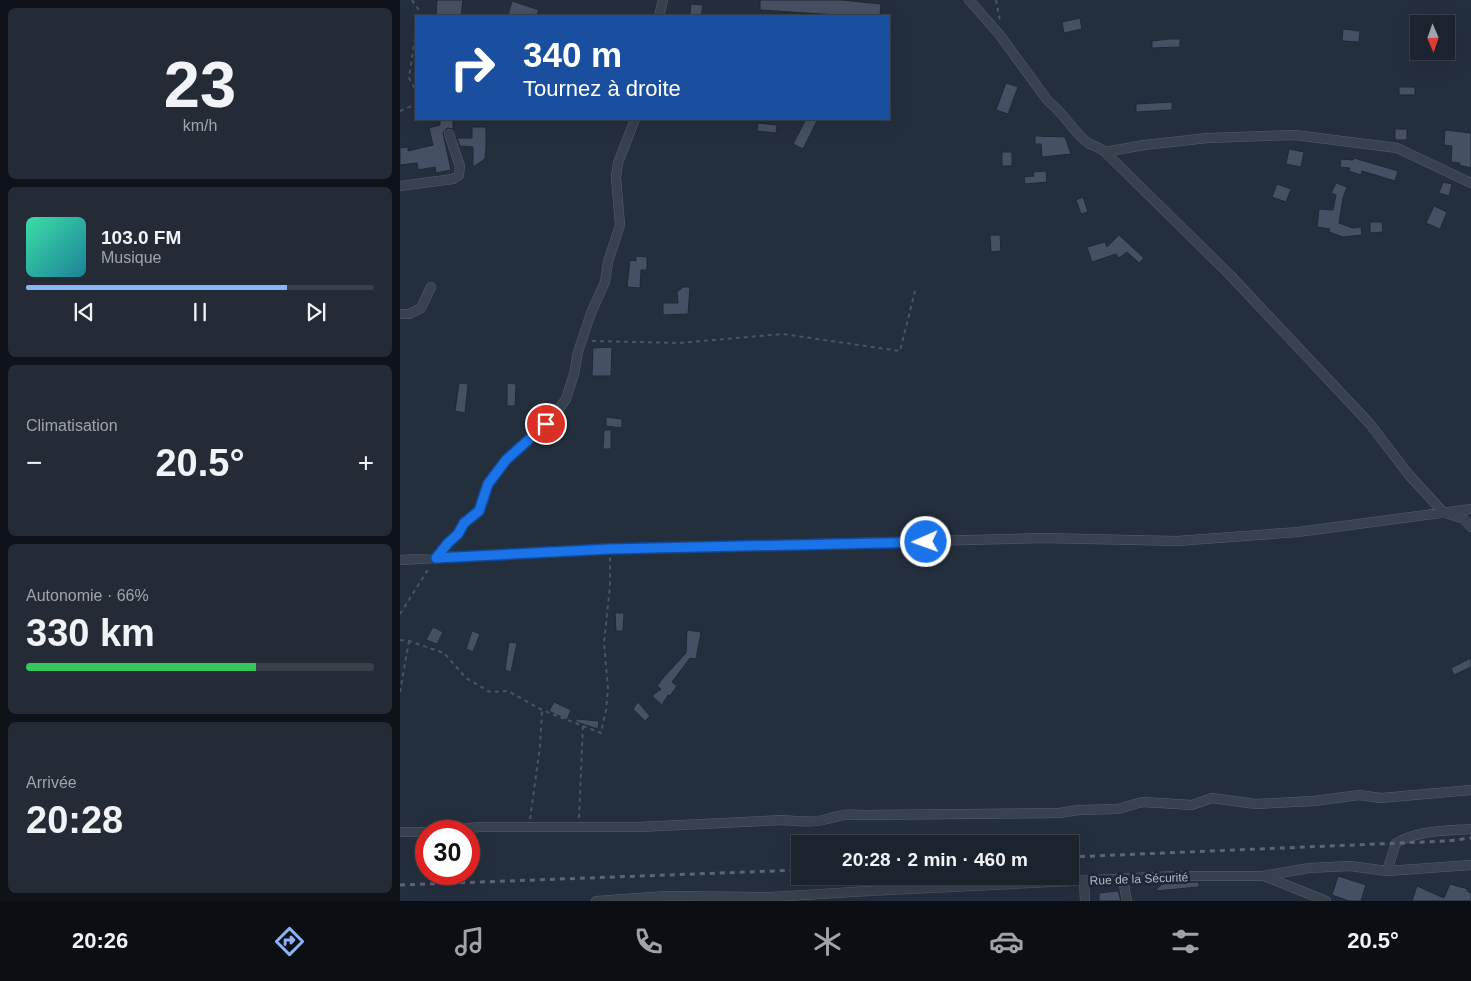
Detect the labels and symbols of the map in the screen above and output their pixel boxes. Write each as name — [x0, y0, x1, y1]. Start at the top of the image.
north arrow — [1410, 15, 1455, 60]
pin — [525, 403, 567, 445]
position arrow — [899, 515, 951, 567]
speed limit sign: 30 — [415, 820, 480, 885]
street label: Rue de la Sécurité — [1089, 870, 1189, 888]

